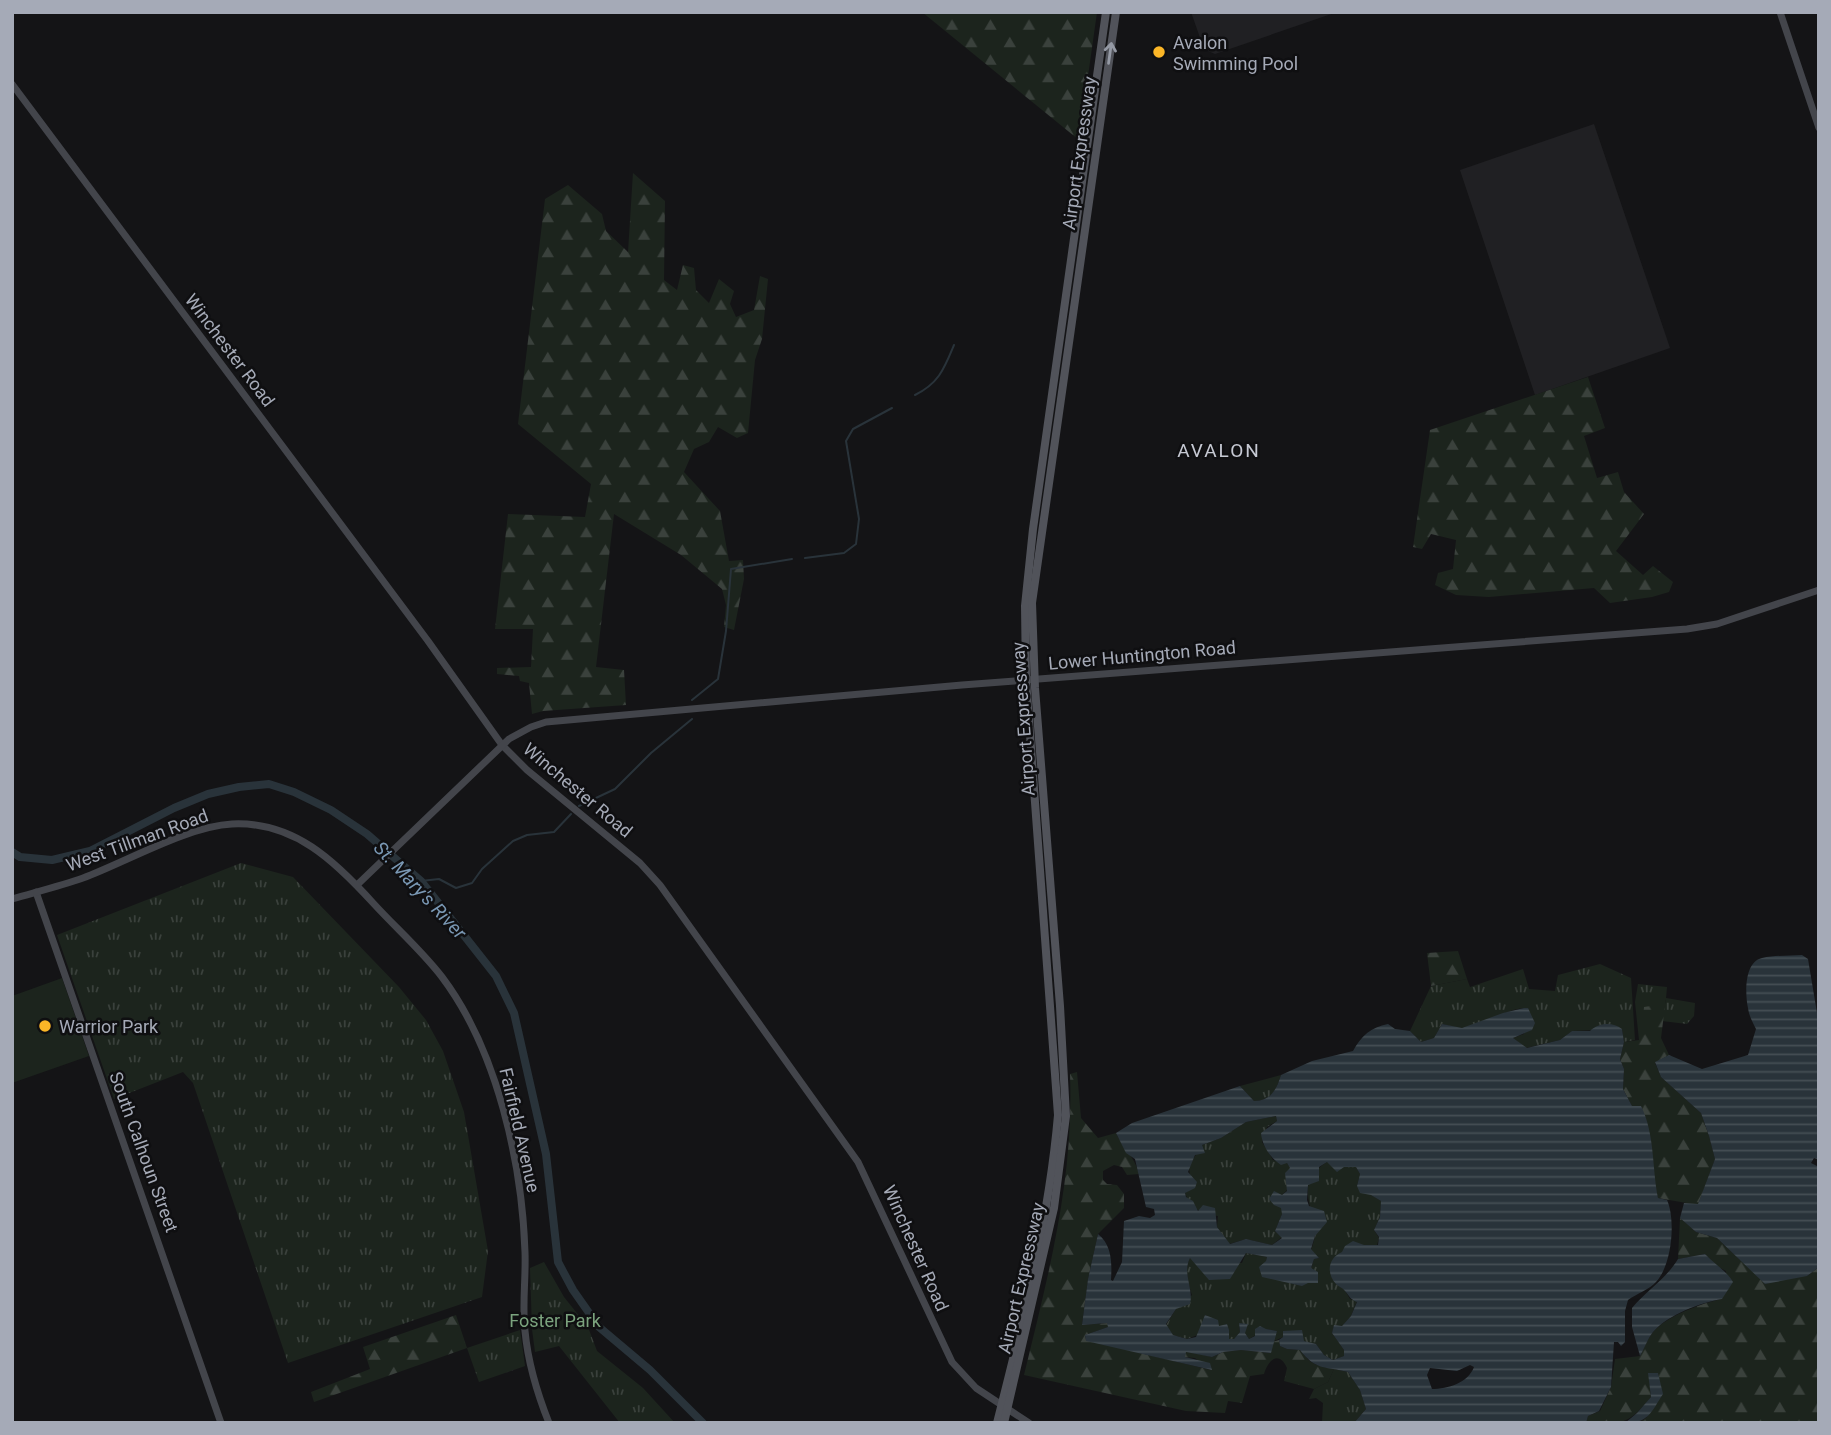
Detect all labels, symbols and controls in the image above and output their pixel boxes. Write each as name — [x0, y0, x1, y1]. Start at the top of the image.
place label: Avalon Swimming Pool — [1173, 32, 1298, 74]
one-way arrow — [1104, 43, 1117, 65]
marker: Avalon Swimming Pool — [1151, 44, 1167, 60]
street label: Airport Expressway — [1058, 75, 1100, 231]
street label: Winchester Road — [181, 289, 279, 411]
district label: AVALON — [1177, 439, 1261, 462]
street label: Lower Huntington Road — [1047, 636, 1237, 674]
street label: Airport Expressway — [1007, 641, 1039, 797]
street label: Winchester Road — [519, 738, 637, 842]
street label: West Tillman Road — [63, 805, 211, 875]
water label: St. Mary's River — [369, 836, 472, 944]
place label: Warrior Park — [59, 1016, 159, 1037]
marker: Warrior Park — [37, 1018, 53, 1034]
street label: Fairfield Avenue — [495, 1066, 545, 1194]
street label: South Calhoun Street — [105, 1069, 183, 1235]
street label: Winchester Road — [879, 1182, 953, 1314]
street label: Airport Expressway — [993, 1200, 1049, 1356]
park label: Foster Park — [509, 1310, 602, 1331]

